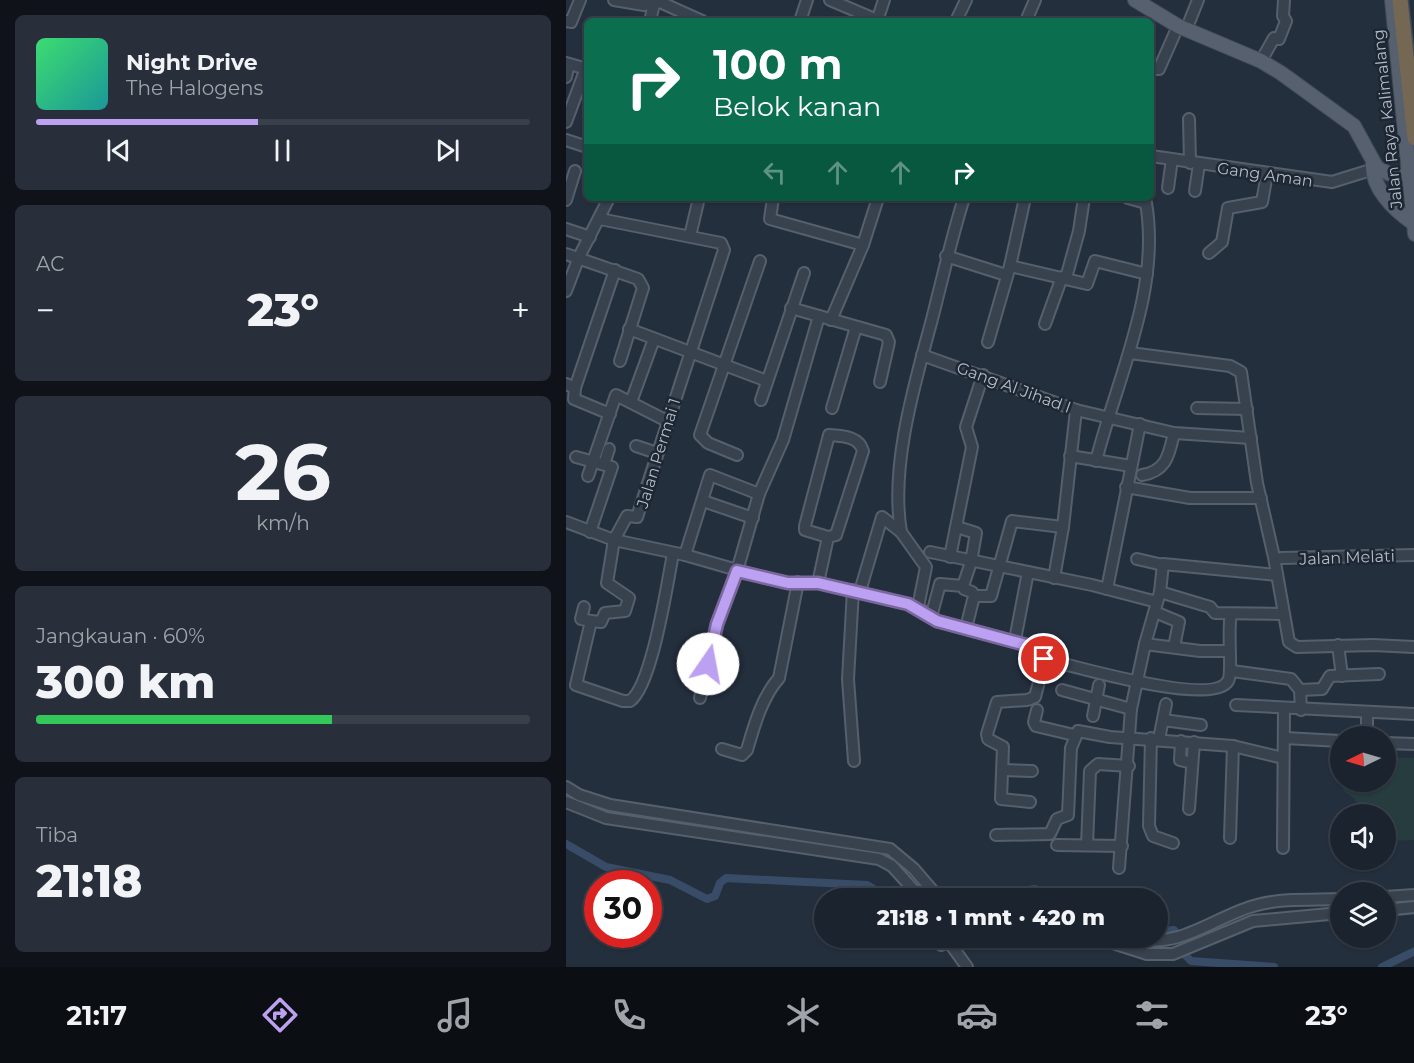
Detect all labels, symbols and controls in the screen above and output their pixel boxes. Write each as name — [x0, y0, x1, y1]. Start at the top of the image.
street label: Jalan Raya Kalimalang — [1369, 28, 1406, 210]
text: 100 m — [713, 38, 842, 90]
icon: right — [614, 42, 692, 120]
text: Night Drive — [126, 49, 258, 76]
text: The Halogens — [126, 76, 263, 100]
text: Belok kanan — [713, 90, 881, 123]
icon: previous — [102, 134, 135, 167]
icon: pause — [266, 134, 299, 167]
icon: next — [431, 134, 464, 167]
icon: left — [758, 156, 791, 189]
icon: ahead — [821, 156, 854, 189]
icon: ahead — [884, 156, 917, 189]
icon: right — [947, 156, 980, 189]
street label: Gang Aman — [1216, 158, 1314, 191]
text: AC — [36, 252, 64, 276]
text: 23° — [247, 282, 319, 337]
text: − — [36, 290, 55, 330]
text: + — [511, 290, 530, 330]
street label: Gang Al Jihad I — [954, 358, 1074, 417]
street label: Jalan Permai 1 — [632, 396, 684, 511]
text: 26 — [235, 424, 331, 520]
text: km/h — [256, 511, 310, 535]
street label: Jalan Melati — [1298, 546, 1395, 569]
text: Jangkauan · 60% — [36, 624, 205, 648]
position arrow — [676, 632, 740, 696]
pin — [1018, 633, 1069, 684]
icon: arrive — [1027, 642, 1060, 675]
text: 300 km — [36, 654, 215, 709]
north arrow — [1330, 726, 1396, 792]
map controls — [1330, 726, 1396, 948]
button: sound — [1330, 804, 1396, 870]
text: Tiba — [36, 823, 78, 847]
text: 21:18 — [36, 853, 142, 908]
speed limit sign: 30 — [584, 870, 662, 948]
button: layers — [1330, 882, 1396, 948]
text: 21:18 · 1 mnt · 420 m — [877, 904, 1105, 931]
icon: directions — [259, 994, 301, 1036]
icon: music — [434, 994, 476, 1036]
icon: phone — [608, 994, 650, 1036]
icon: climate — [782, 994, 824, 1036]
icon: car — [956, 994, 998, 1036]
icon: filters — [1131, 994, 1173, 1036]
text: 21:17 — [66, 999, 127, 1032]
text: 23° — [1305, 999, 1348, 1032]

